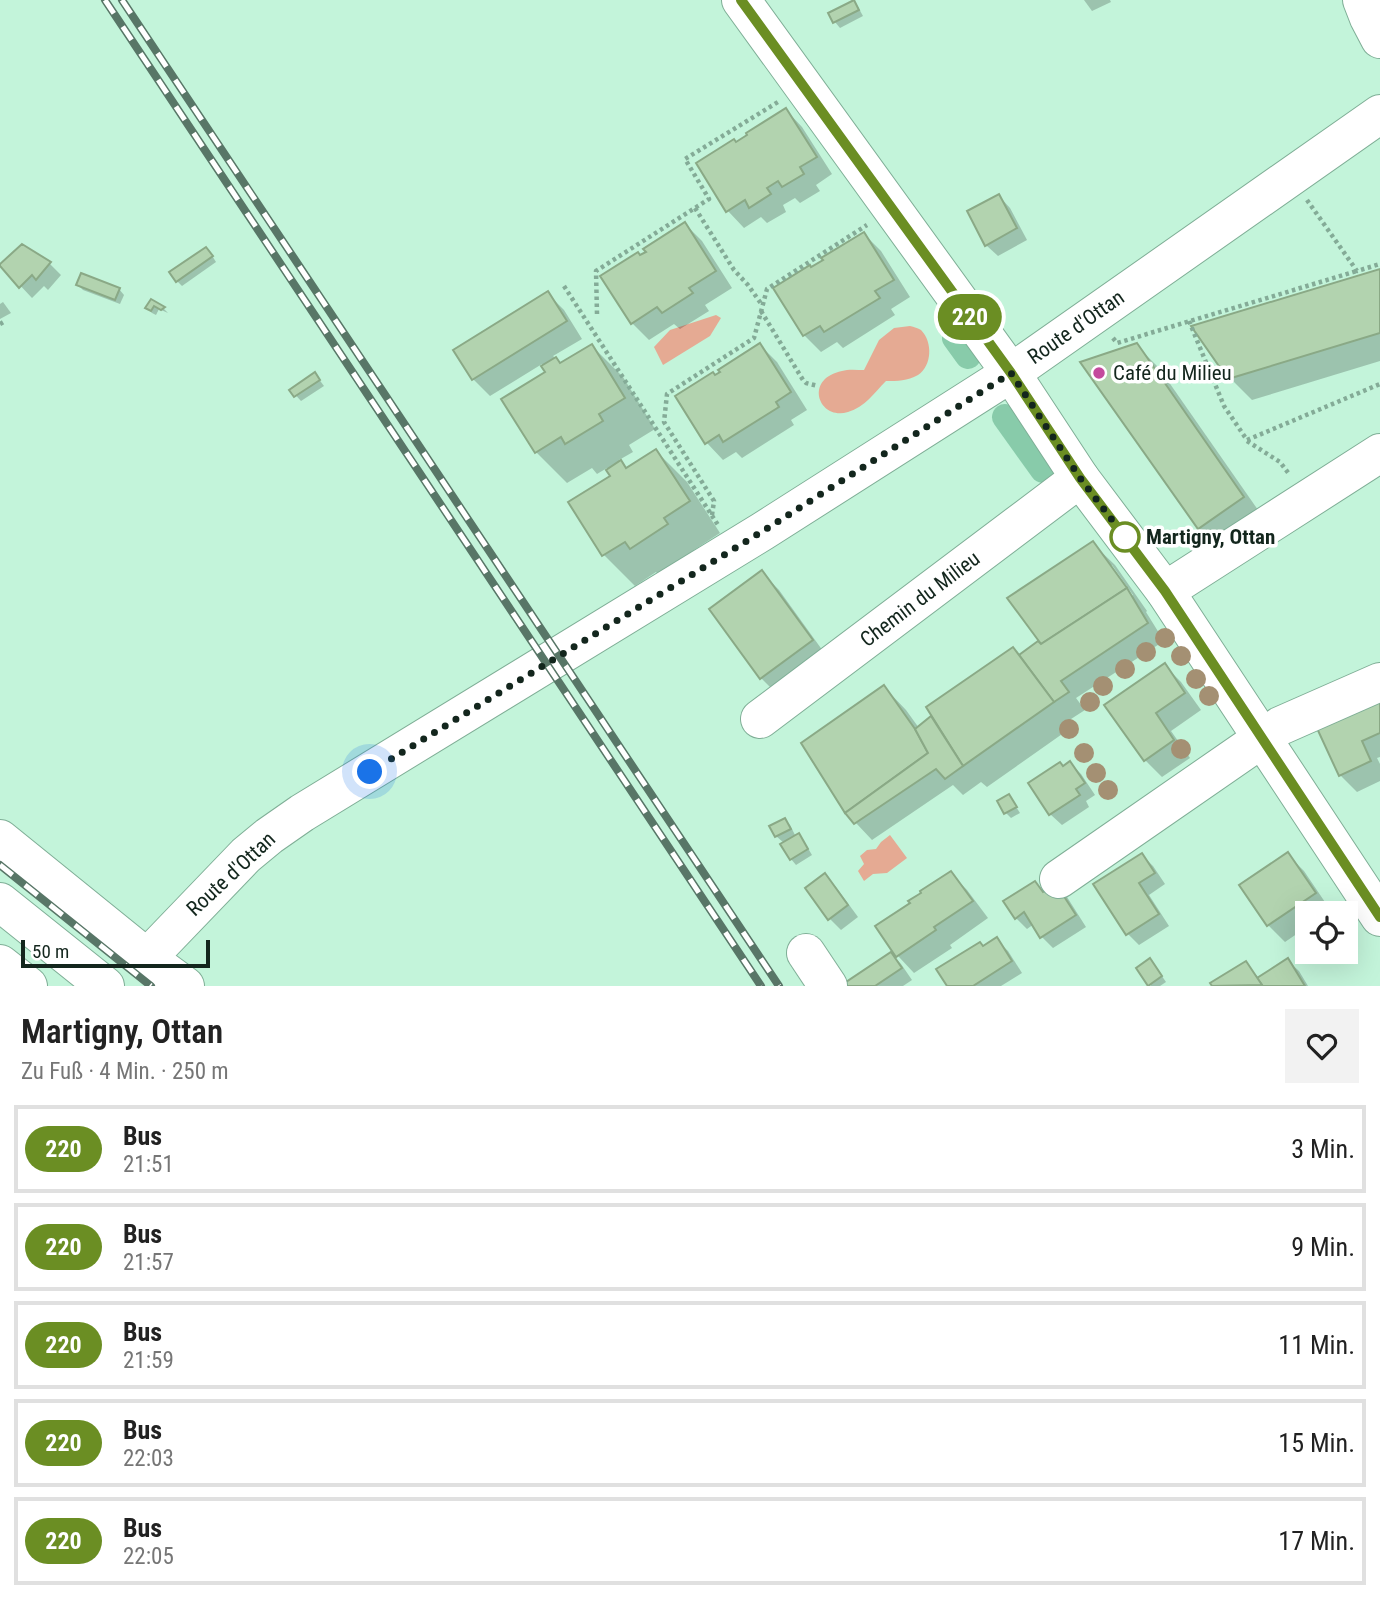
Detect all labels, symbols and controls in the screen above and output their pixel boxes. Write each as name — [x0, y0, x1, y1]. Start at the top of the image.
street label: Route d'Ottan — [1023, 285, 1129, 369]
line badge: 220 — [930, 294, 1010, 340]
text: 220 — [952, 303, 988, 331]
place label: Café du Milieu — [1113, 361, 1232, 385]
marker: Café du Milieu — [1091, 365, 1107, 381]
marker: Martigny, Ottan — [1110, 522, 1140, 552]
place label: Martigny, Ottan — [1146, 525, 1275, 549]
street label: Chemin du Milieu — [856, 546, 984, 652]
your location — [352, 754, 387, 789]
street label: Route d'Ottan — [182, 827, 280, 921]
map controls — [1295, 901, 1358, 964]
button: locate — [1295, 901, 1358, 964]
scale bar — [21, 937, 210, 969]
text: 50 m — [32, 940, 69, 963]
button: heart — [1285, 1009, 1359, 1083]
text: Martigny, Ottan — [21, 1012, 223, 1051]
text: Zu Fuß · 4 Min. · 250 m — [21, 1058, 229, 1085]
text: Bus — [123, 1121, 162, 1151]
text: 3 Min. — [1291, 1134, 1355, 1164]
text: 220 — [45, 1135, 82, 1163]
text: 21:51 — [123, 1151, 174, 1178]
text: Bus — [123, 1219, 162, 1249]
text: 9 Min. — [1291, 1232, 1355, 1262]
text: 220 — [45, 1233, 82, 1261]
text: 21:57 — [123, 1249, 174, 1276]
text: Bus — [123, 1317, 162, 1347]
text: 11 Min. — [1278, 1330, 1355, 1360]
text: 220 — [45, 1331, 82, 1359]
text: 21:59 — [123, 1347, 174, 1374]
text: Bus — [123, 1415, 162, 1445]
text: 15 Min. — [1278, 1428, 1355, 1458]
text: 220 — [45, 1429, 82, 1457]
text: 22:03 — [123, 1445, 174, 1472]
text: Bus — [123, 1513, 162, 1543]
text: 17 Min. — [1278, 1526, 1355, 1556]
text: 220 — [45, 1527, 82, 1555]
text: 22:05 — [123, 1543, 174, 1570]

